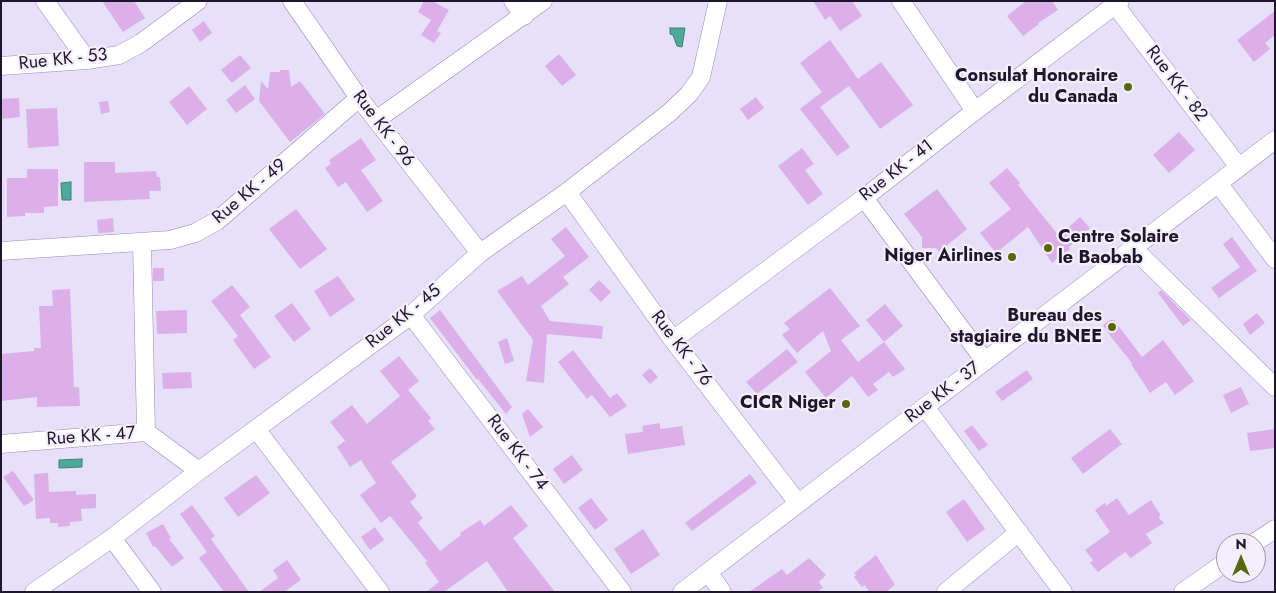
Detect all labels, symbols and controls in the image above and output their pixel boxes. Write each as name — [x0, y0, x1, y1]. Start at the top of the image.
street label: Rue KK - 82 — [1141, 42, 1211, 126]
street label: Rue KK - 53 — [18, 45, 108, 75]
place label: Consulat Honoraire du Canada — [955, 66, 1118, 108]
marker: Consulat Honoraire du Canada — [1122, 81, 1134, 93]
street label: Rue KK - 96 — [347, 87, 419, 171]
street label: Rue KK - 41 — [856, 135, 938, 207]
street label: Rue KK - 49 — [209, 155, 291, 229]
place label: Centre Solaire le Baobab — [1058, 227, 1179, 270]
marker: Centre Solaire le Baobab — [1042, 242, 1054, 254]
place label: Niger Airlines — [884, 246, 1002, 268]
marker: Niger Airlines — [1006, 251, 1018, 263]
street label: Rue KK - 45 — [362, 280, 446, 354]
place label: Bureau des stagiaire du BNEE — [950, 306, 1102, 348]
street label: Rue KK - 76 — [646, 307, 716, 391]
marker: Bureau des stagiaire du BNEE — [1106, 321, 1118, 333]
street label: Rue KK - 37 — [901, 358, 985, 428]
place label: CICR Niger — [740, 393, 836, 415]
marker: CICR Niger — [840, 398, 852, 410]
street label: Rue KK - 74 — [482, 411, 552, 495]
street label: Rue KK - 47 — [46, 423, 136, 451]
north arrow — [1216, 533, 1266, 583]
text: N — [1235, 534, 1247, 554]

